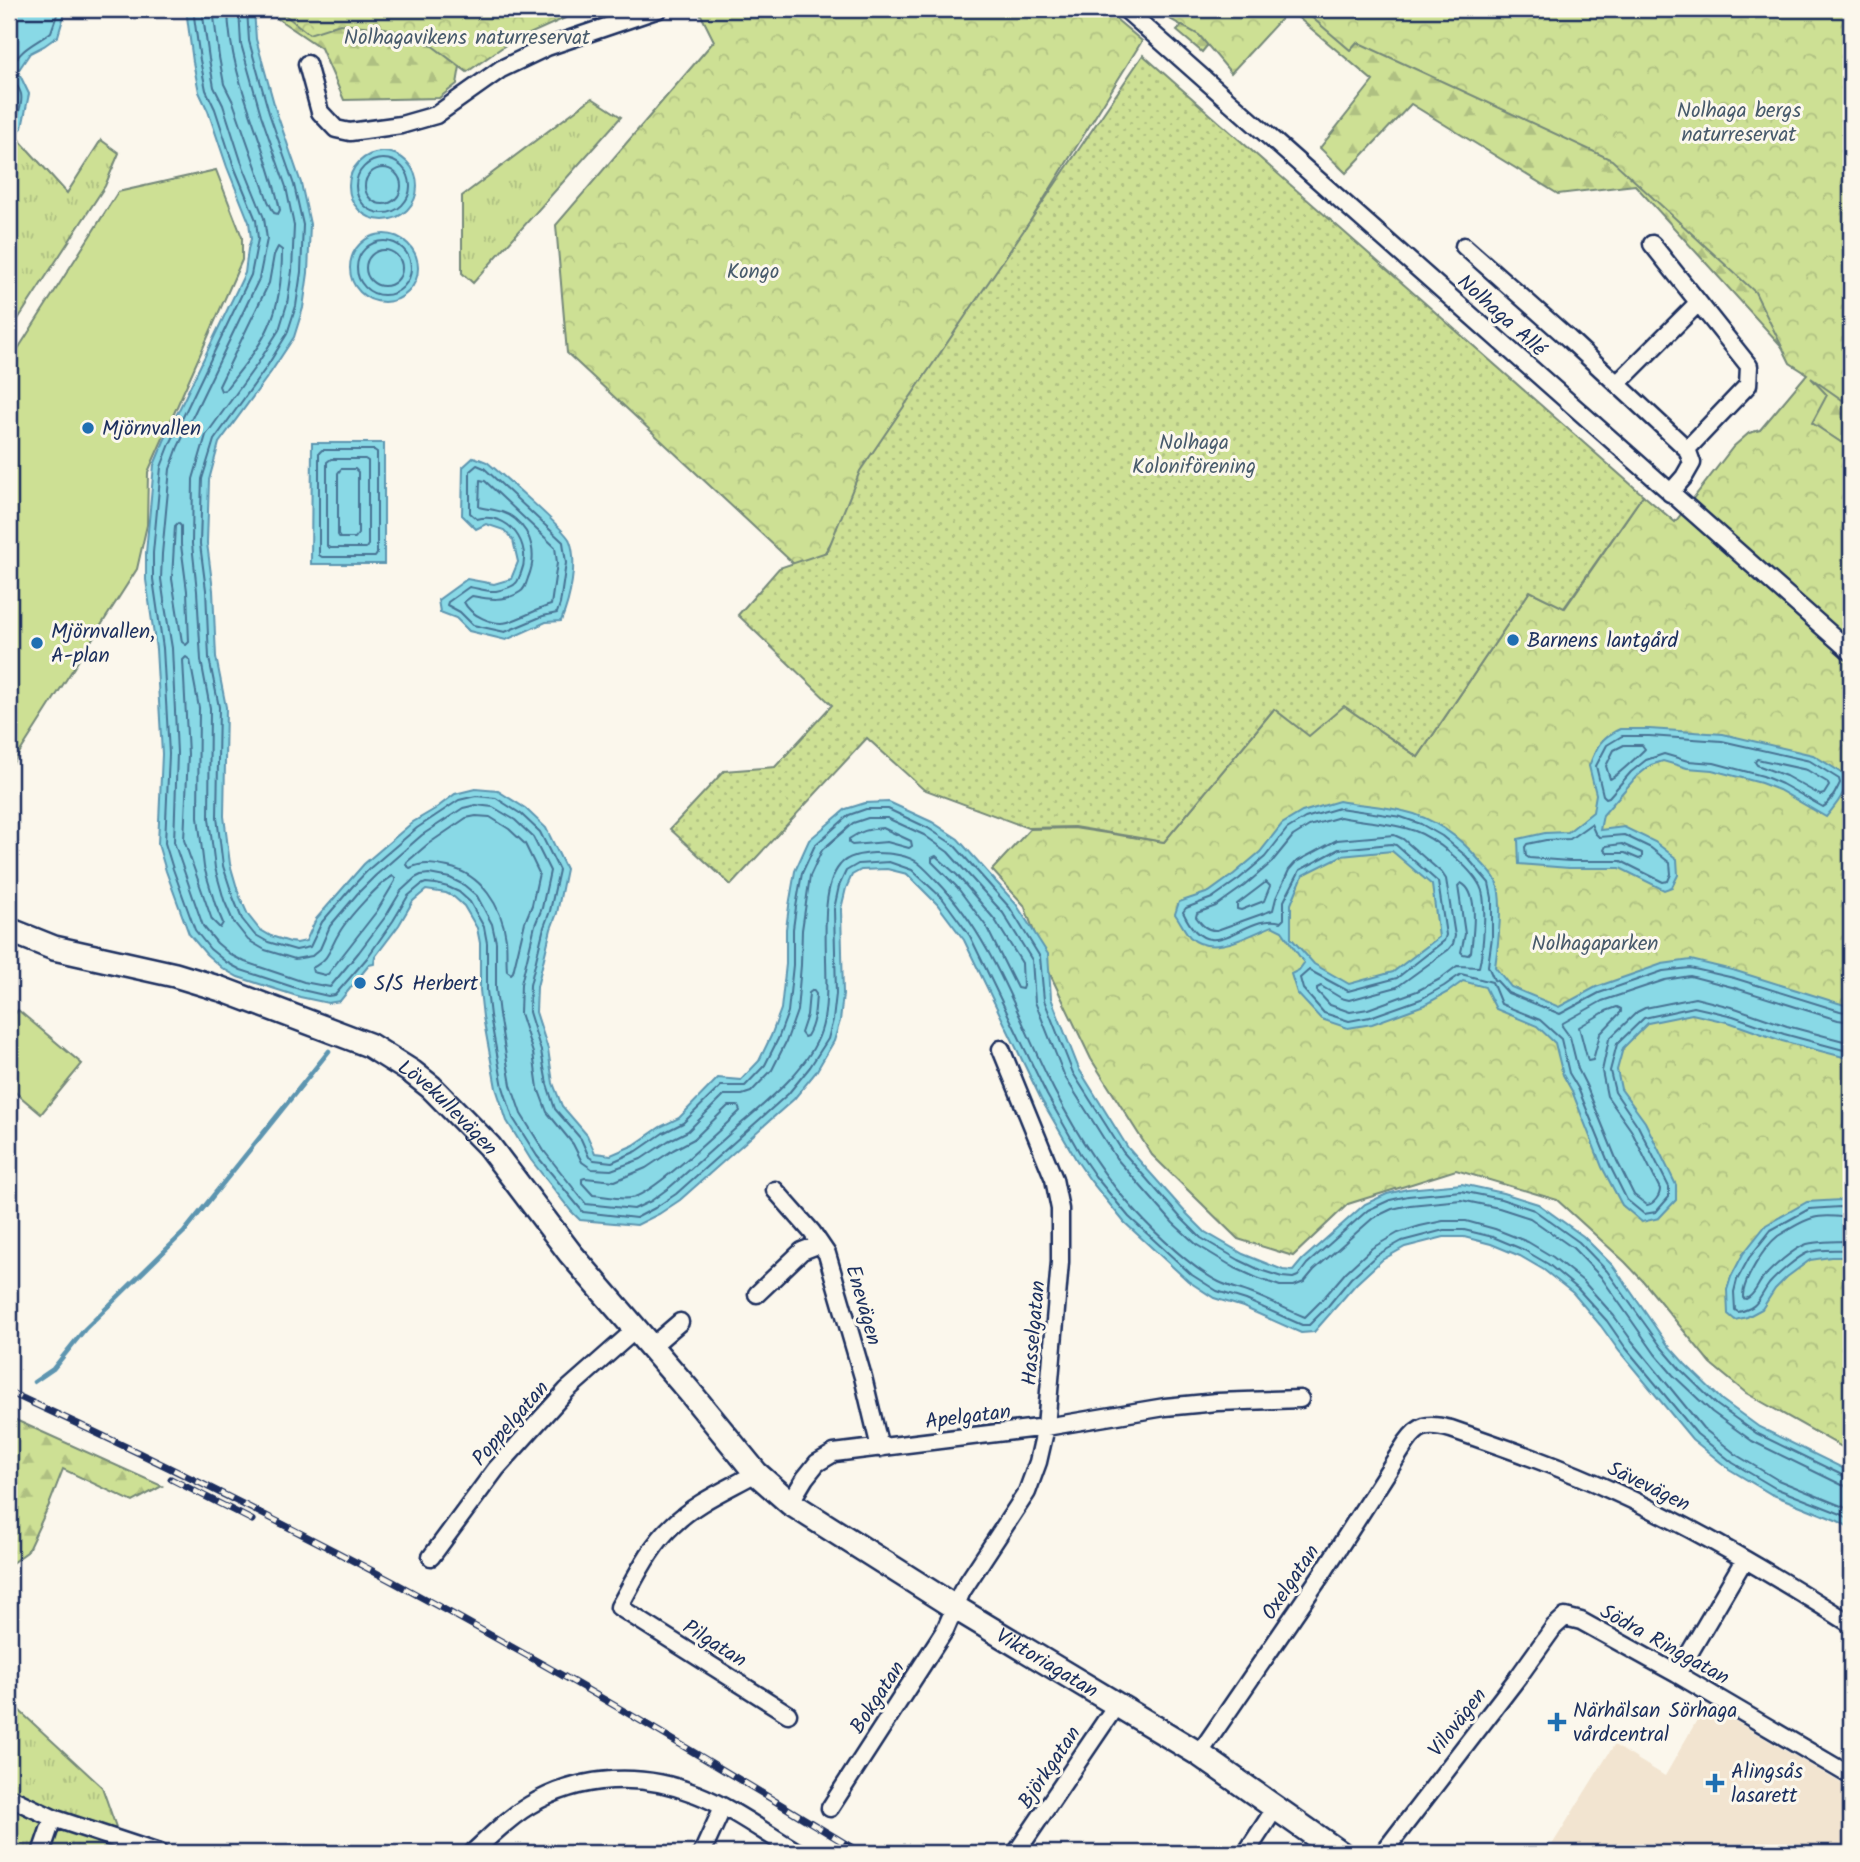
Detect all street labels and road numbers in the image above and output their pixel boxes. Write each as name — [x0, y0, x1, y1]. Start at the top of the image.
street label: Nolhaga Allé — [1449, 267, 1554, 366]
street label: Lövekullevägen — [391, 1052, 506, 1163]
street label: Enevägen — [835, 1261, 890, 1350]
street label: Hasselgatan — [1013, 1279, 1056, 1387]
street label: Poppelgatan — [464, 1374, 558, 1474]
street label: Apelgatan — [923, 1396, 1013, 1439]
street label: Sävevägen — [1601, 1453, 1695, 1522]
street label: Oxelgatan — [1254, 1538, 1329, 1627]
street label: Södra Ringgatan — [1593, 1596, 1735, 1695]
street label: Pilgatan — [676, 1612, 753, 1677]
street label: Viktoriagatan — [989, 1620, 1104, 1708]
street label: Bokgatan — [842, 1655, 914, 1741]
street label: Vilovägen — [1420, 1681, 1496, 1765]
street label: Björkgatan — [1010, 1720, 1090, 1816]

